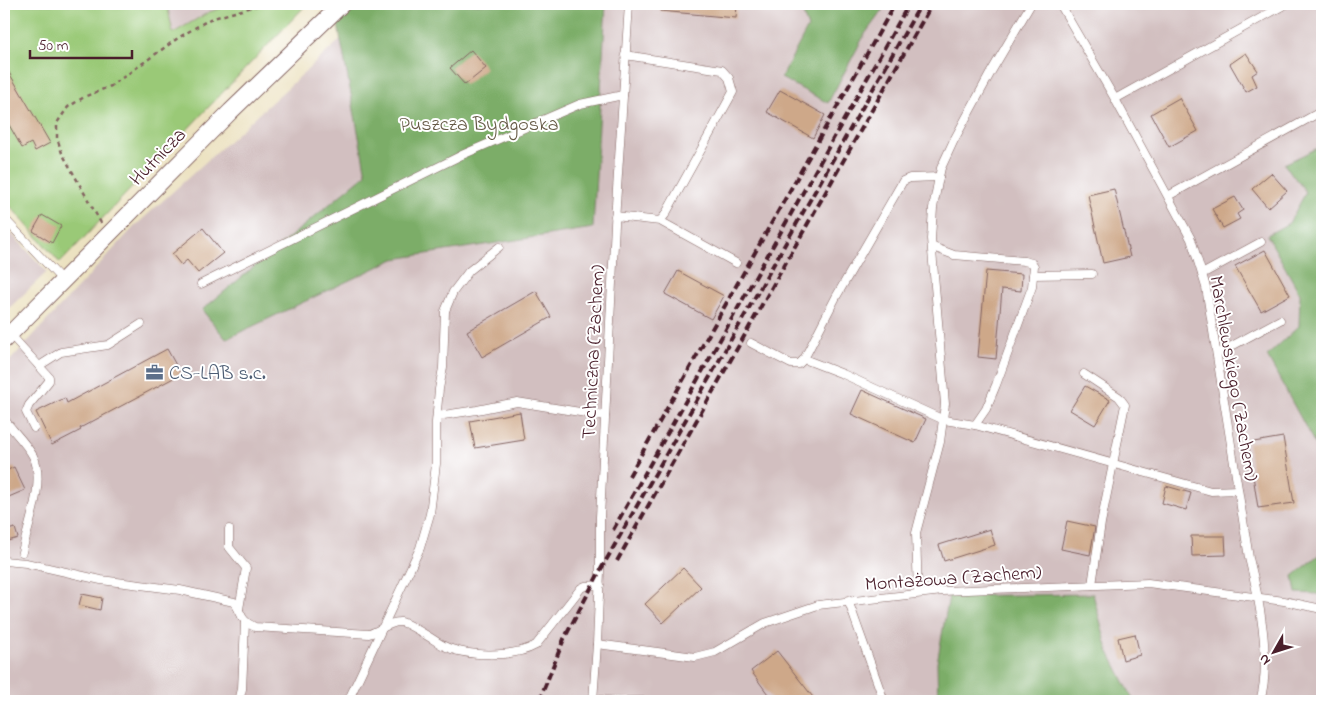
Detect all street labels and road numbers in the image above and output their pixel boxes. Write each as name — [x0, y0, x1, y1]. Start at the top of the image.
street label: Hutnicza — [124, 122, 194, 193]
street label: Techniczna (Zachem) — [575, 264, 614, 440]
street label: Marchlewskiego (Zachem) — [1199, 273, 1265, 484]
street label: Montażowa (Zachem) — [864, 559, 1043, 600]

